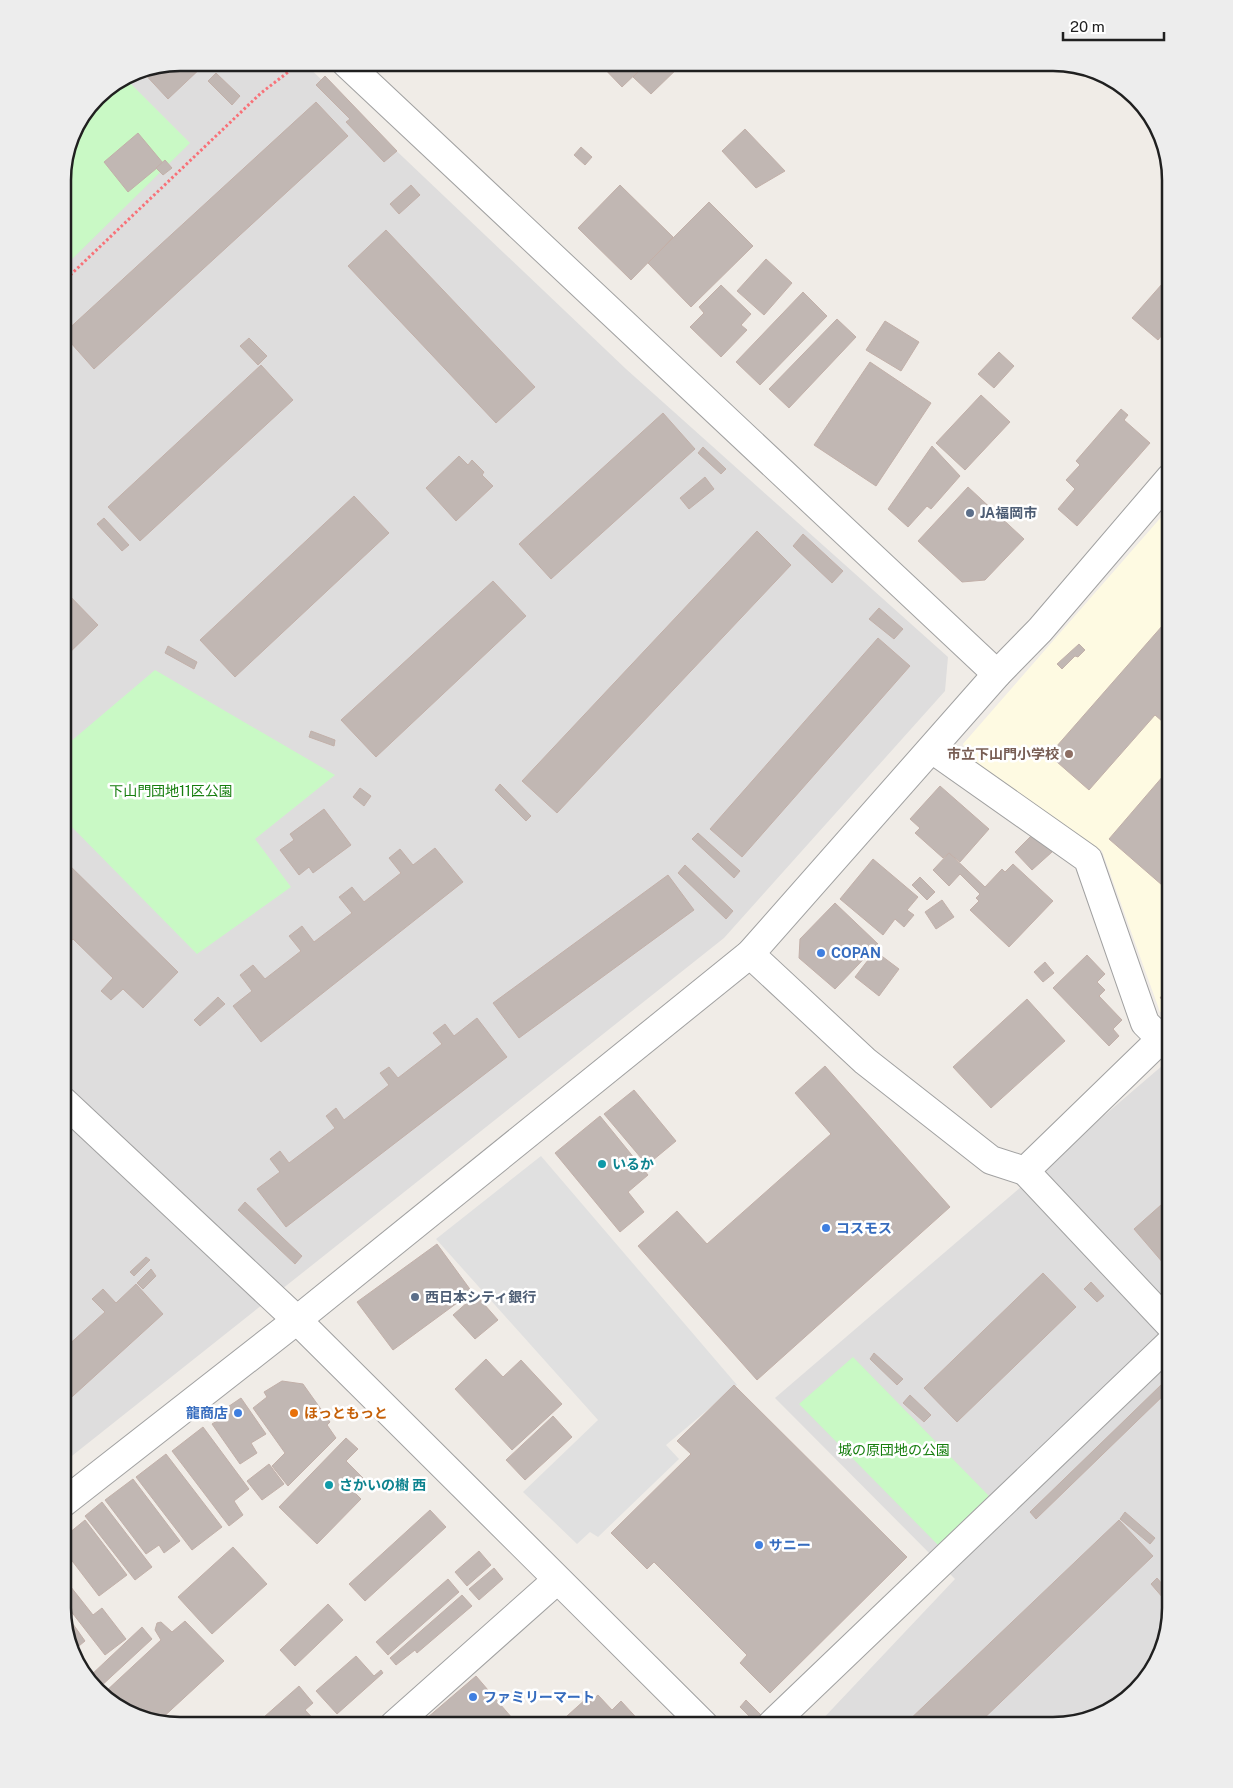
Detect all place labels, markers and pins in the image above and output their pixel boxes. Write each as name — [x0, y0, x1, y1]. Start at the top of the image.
place label: JA福岡市 — [980, 505, 1037, 521]
marker: JA福岡市 — [964, 507, 976, 519]
place label: 市立下山門小学校 — [947, 746, 1059, 762]
marker: 市立下山門小学校 — [1063, 748, 1075, 760]
place label: COPAN — [831, 945, 881, 961]
marker: COPAN — [815, 947, 827, 959]
place label: いるか — [612, 1156, 654, 1172]
marker: いるか — [596, 1158, 608, 1170]
place label: コスモス — [836, 1220, 892, 1236]
marker: コスモス — [820, 1222, 832, 1234]
place label: 西日本シティ銀行 — [425, 1289, 536, 1305]
marker: 西日本シティ銀行 — [409, 1291, 421, 1303]
place label: 龍商店 — [186, 1405, 228, 1421]
place label: ほっともっと — [304, 1405, 388, 1421]
marker: 龍商店 — [232, 1407, 244, 1419]
marker: ほっともっと — [288, 1407, 300, 1419]
place label: さかいの樹 西 — [339, 1477, 426, 1493]
marker: さかいの樹 西 — [323, 1479, 335, 1491]
place label: サニー — [769, 1537, 811, 1553]
marker: サニー — [753, 1539, 765, 1551]
place label: ファミリーマート — [483, 1689, 595, 1705]
marker: ファミリーマート — [467, 1691, 479, 1703]

